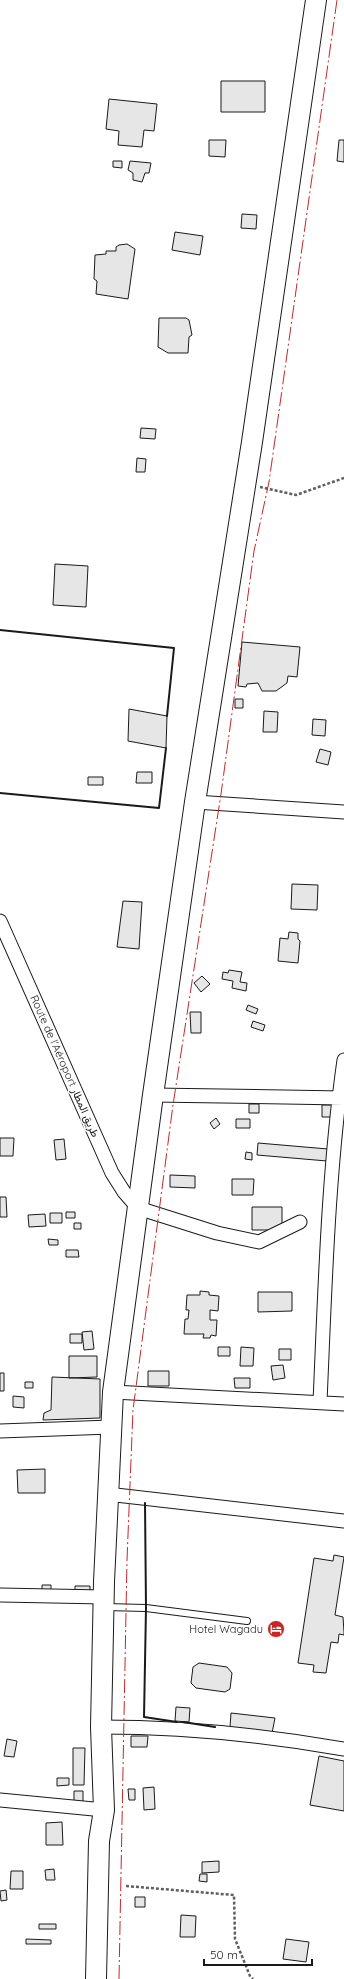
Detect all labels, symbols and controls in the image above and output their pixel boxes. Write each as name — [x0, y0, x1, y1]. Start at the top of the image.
street label: Route de l'Aéroport طريق المطار — [27, 993, 103, 1139]
hotel icon: Hotel Wagadu — [266, 1619, 286, 1639]
place label: Hotel Wagadu — [189, 1622, 263, 1636]
scale bar — [204, 1941, 312, 1967]
text: 50 m — [210, 1947, 238, 1962]

